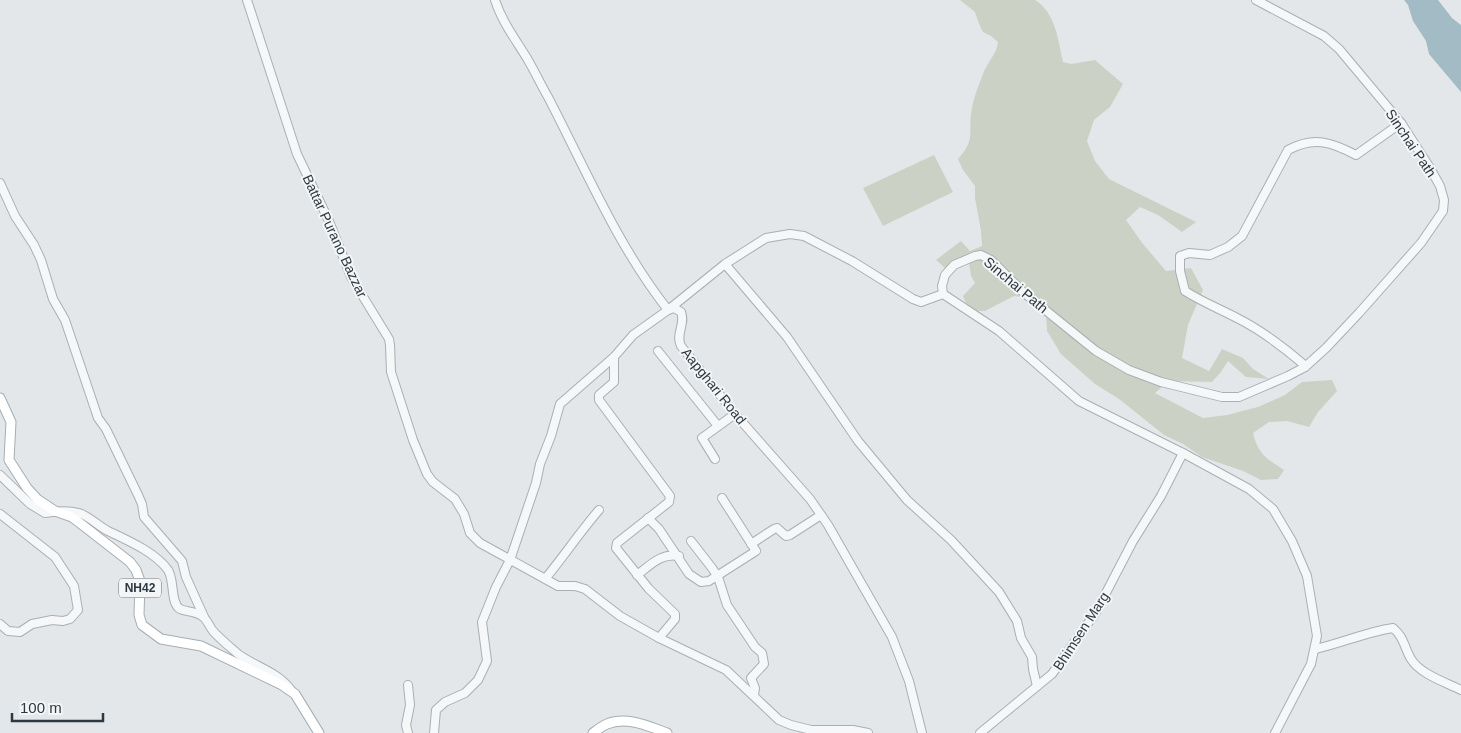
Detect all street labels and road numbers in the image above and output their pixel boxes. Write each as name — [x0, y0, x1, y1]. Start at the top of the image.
street label: Sinchai Path — [1382, 106, 1440, 180]
street label: Battar Purano Bazzar — [299, 172, 371, 300]
street label: Sinchai Path — [981, 254, 1051, 316]
street label: Aapghari Road — [678, 345, 750, 427]
road number: NH42 — [119, 578, 161, 598]
street label: Bhimsen Marg — [1050, 589, 1112, 673]

